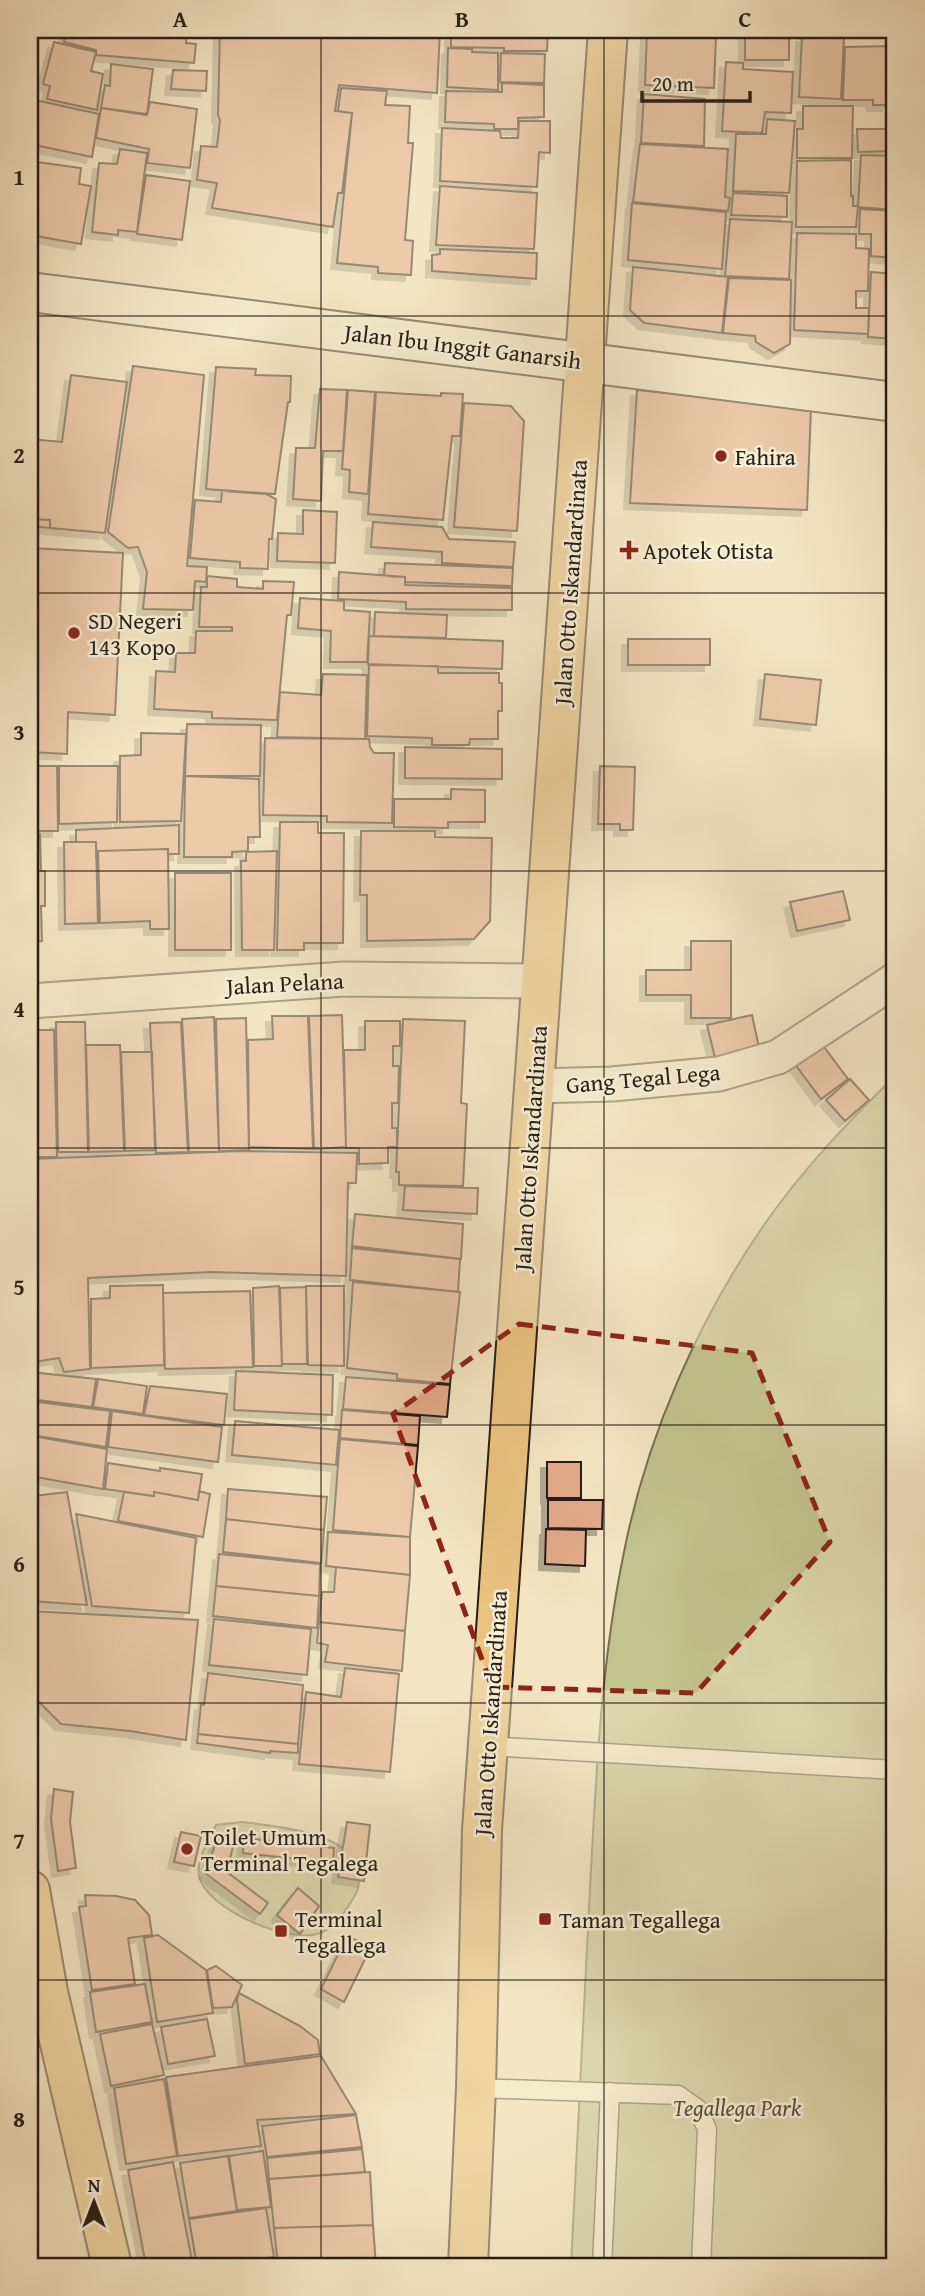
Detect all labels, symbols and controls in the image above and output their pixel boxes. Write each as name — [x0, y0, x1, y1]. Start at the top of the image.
text: A — [173, 2, 188, 35]
text: B — [455, 2, 469, 35]
text: C — [738, 2, 752, 35]
scale bar — [642, 60, 750, 104]
text: 20 m — [652, 68, 694, 99]
text: 1 — [13, 160, 25, 193]
street label: Jalan Ibu Inggit Ganarsih — [340, 315, 584, 377]
text: 2 — [13, 438, 25, 471]
place label: Fahira — [735, 440, 796, 473]
marker: Fahira — [713, 448, 729, 464]
street label: Jalan Otto Iskandardinata — [545, 458, 595, 709]
place label: Apotek Otista — [643, 534, 774, 567]
marker: Apotek Otista — [621, 542, 637, 558]
place label: SD Negeri 143 Kopo — [88, 604, 182, 663]
marker: SD Negeri 143 Kopo — [66, 625, 82, 641]
text: 3 — [13, 715, 25, 748]
street label: Jalan Pelana — [222, 963, 345, 1003]
text: 4 — [13, 992, 25, 1025]
street label: Jalan Otto Iskandardinata — [505, 1024, 555, 1275]
street label: Gang Tegal Lega — [564, 1055, 722, 1101]
text: 5 — [13, 1270, 25, 1303]
text: 6 — [13, 1547, 25, 1580]
street label: Jalan Otto Iskandardinata — [465, 1589, 515, 1840]
place label: Toilet Umum Terminal Tegalega — [201, 1820, 379, 1879]
text: 7 — [13, 1824, 25, 1857]
marker: Toilet Umum Terminal Tegalega — [179, 1841, 195, 1857]
place label: Terminal Tegallega — [295, 1902, 386, 1961]
place label: Taman Tegallega — [559, 1903, 721, 1936]
marker: Taman Tegallega — [537, 1911, 553, 1927]
marker: Terminal Tegallega — [273, 1923, 289, 1939]
park label: Tegallega Park — [673, 2091, 802, 2124]
text: 8 — [13, 2102, 25, 2135]
north arrow — [60, 2166, 130, 2236]
text: N — [88, 2171, 101, 2199]

